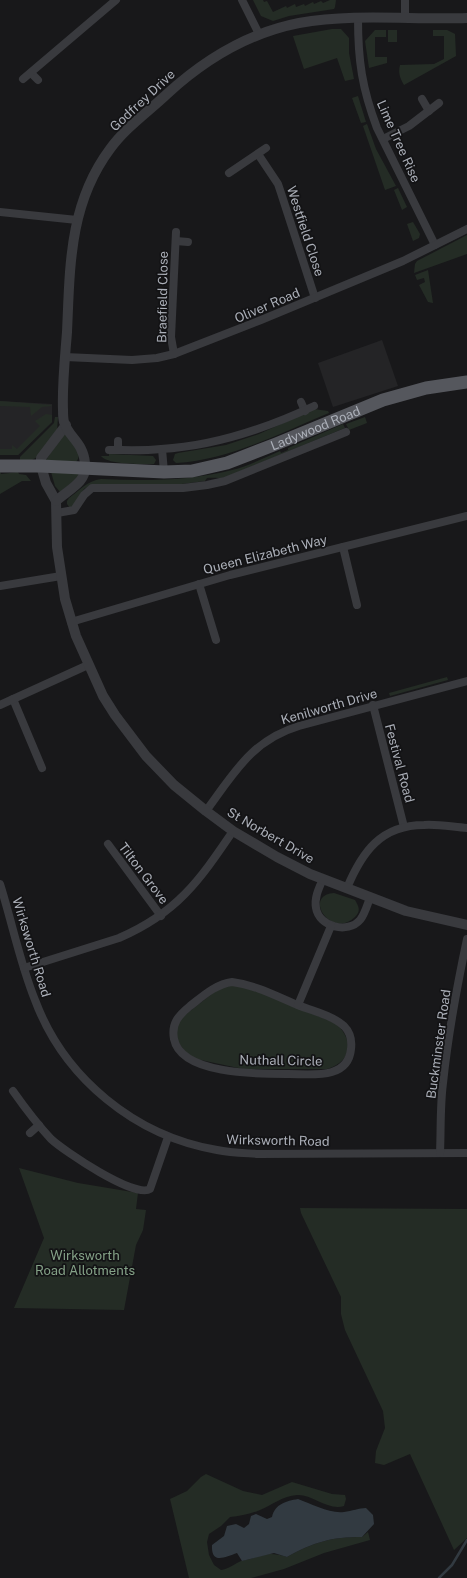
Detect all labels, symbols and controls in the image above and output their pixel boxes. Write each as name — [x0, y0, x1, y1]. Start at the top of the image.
street label: Godfrey Drive — [107, 67, 178, 134]
street label: Lime Tree Rise — [374, 98, 423, 185]
street label: Westfield Close — [284, 184, 327, 278]
street label: Braefield Close — [154, 251, 171, 343]
street label: Oliver Road — [232, 285, 302, 326]
street label: Ladywood Road — [268, 403, 363, 453]
street label: Queen Elizabeth Way — [202, 532, 329, 577]
street label: Kenilworth Drive — [279, 686, 379, 727]
street label: Festival Road — [382, 722, 417, 804]
street label: St Norbert Drive — [224, 804, 317, 866]
street label: Tilton Grove — [116, 840, 172, 907]
street label: Wirksworth Road — [9, 896, 54, 999]
street label: Buckminster Road — [423, 988, 454, 1100]
street label: Nuthall Circle — [239, 1052, 323, 1069]
street label: Wirksworth Road — [226, 1132, 330, 1149]
park label: Wirksworth Road Allotments — [35, 1248, 135, 1278]

